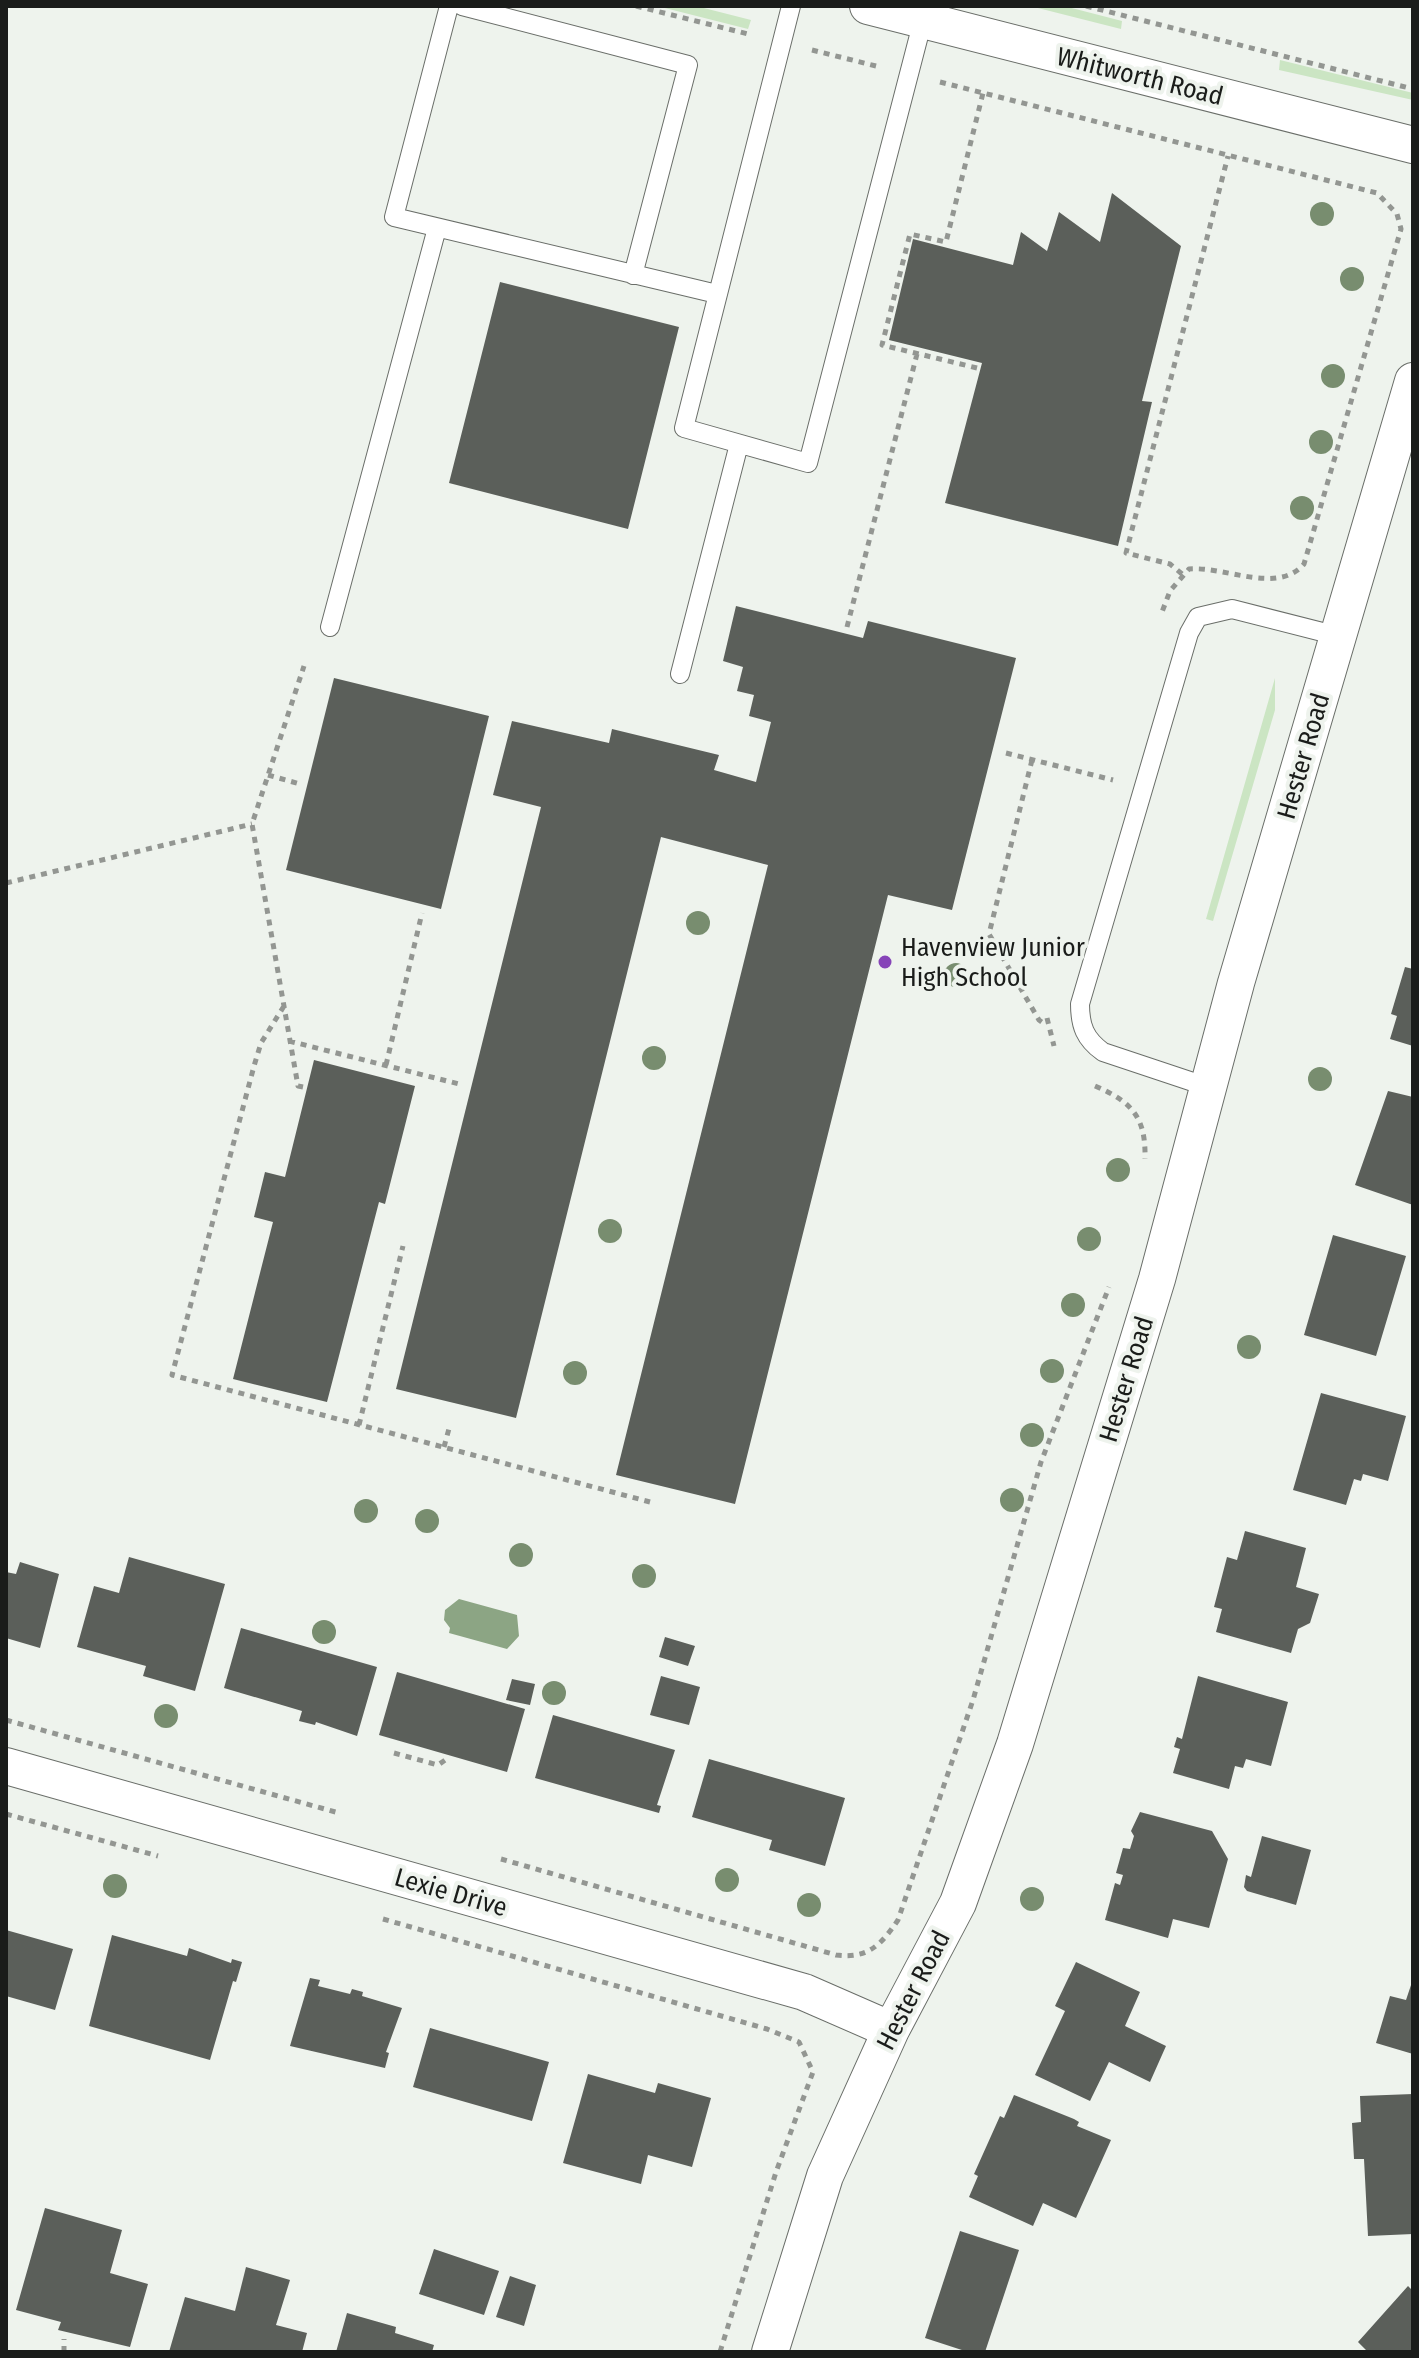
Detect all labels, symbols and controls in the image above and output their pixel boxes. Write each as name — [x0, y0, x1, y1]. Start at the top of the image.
street label: Whitworth Road — [1054, 41, 1226, 112]
street label: Hester Road — [1271, 690, 1336, 823]
place label: Havenview Junior High School — [901, 932, 1085, 993]
marker: Havenview Junior High School — [876, 953, 894, 971]
street label: Hester Road — [1093, 1313, 1160, 1446]
street label: Lexie Drive — [391, 1862, 511, 1923]
street label: Hester Road — [870, 1925, 957, 2055]

